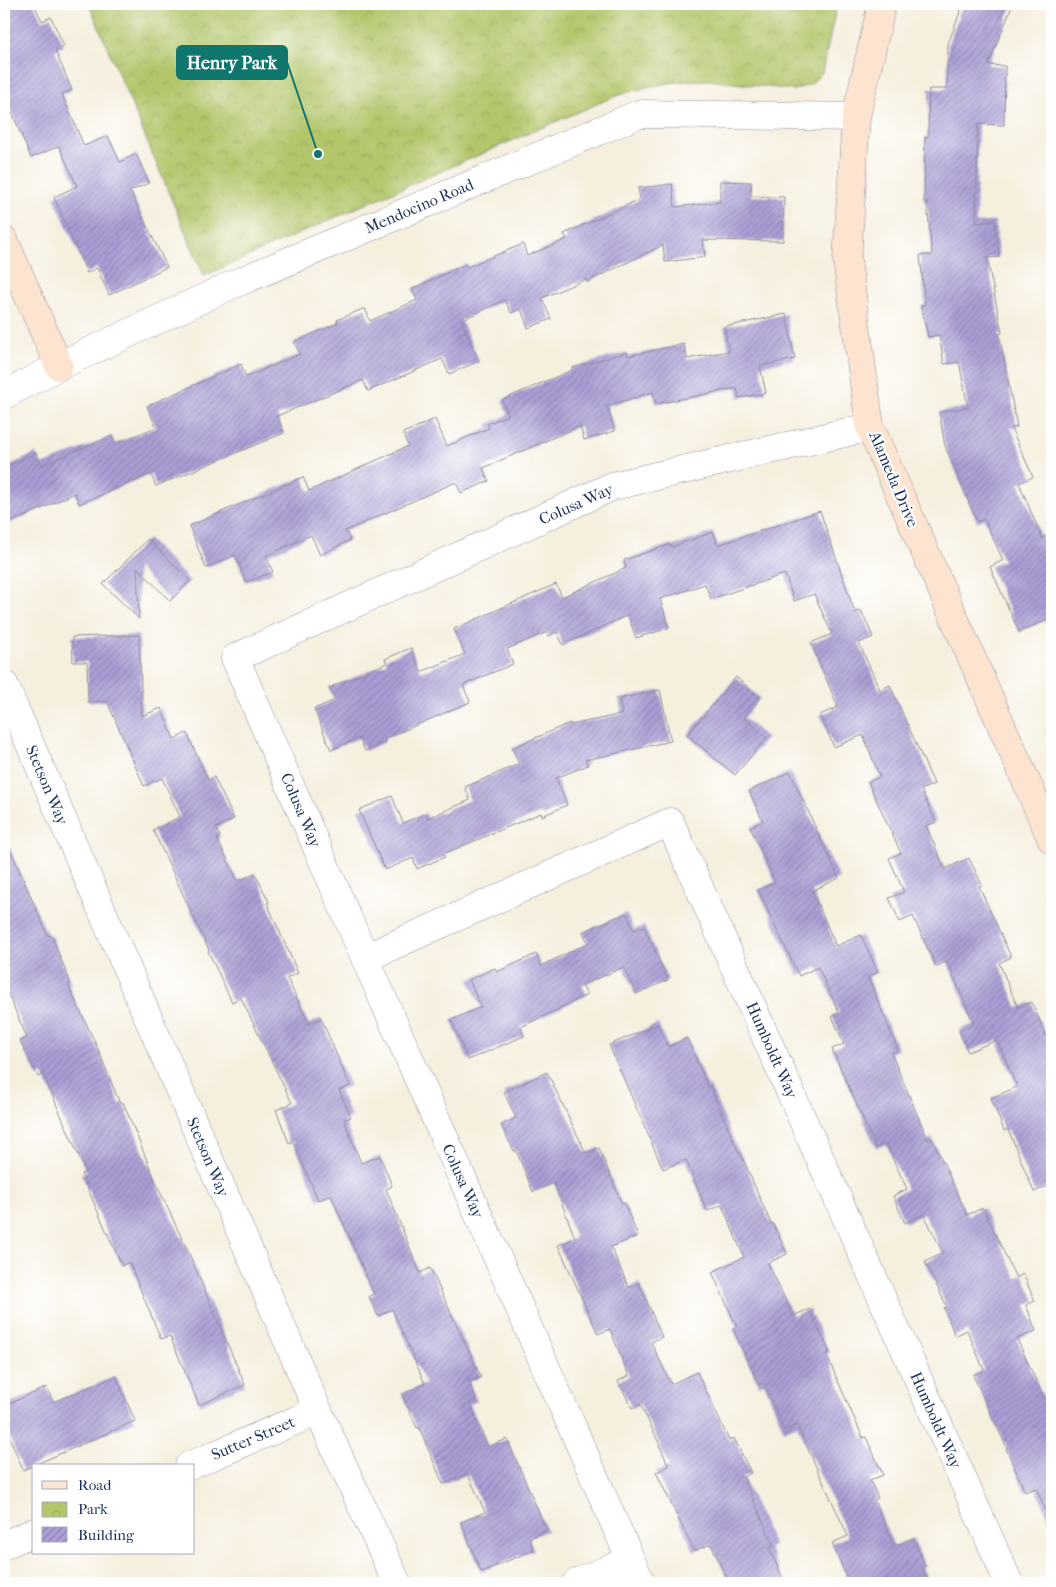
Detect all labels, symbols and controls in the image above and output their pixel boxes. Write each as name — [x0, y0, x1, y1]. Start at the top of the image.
callout: Henry Park — [177, 46, 287, 79]
text: Henry Park — [187, 53, 278, 74]
street label: Mendocino Road — [362, 174, 477, 238]
street label: Alameda Drive — [865, 427, 923, 530]
street label: Colusa Way — [536, 479, 616, 529]
street label: Stetson Way — [22, 742, 72, 828]
street label: Colusa Way — [277, 770, 325, 851]
street label: Humboldt Way — [742, 999, 802, 1102]
street label: Stetson Way — [183, 1114, 233, 1200]
street label: Colusa Way — [438, 1141, 488, 1221]
street label: Humboldt Way — [906, 1369, 966, 1472]
street label: Sutter Street — [208, 1412, 298, 1464]
legend — [32, 1464, 195, 1554]
text: Road — [78, 1476, 112, 1494]
text: Park — [78, 1500, 108, 1518]
text: Building — [78, 1526, 135, 1544]

